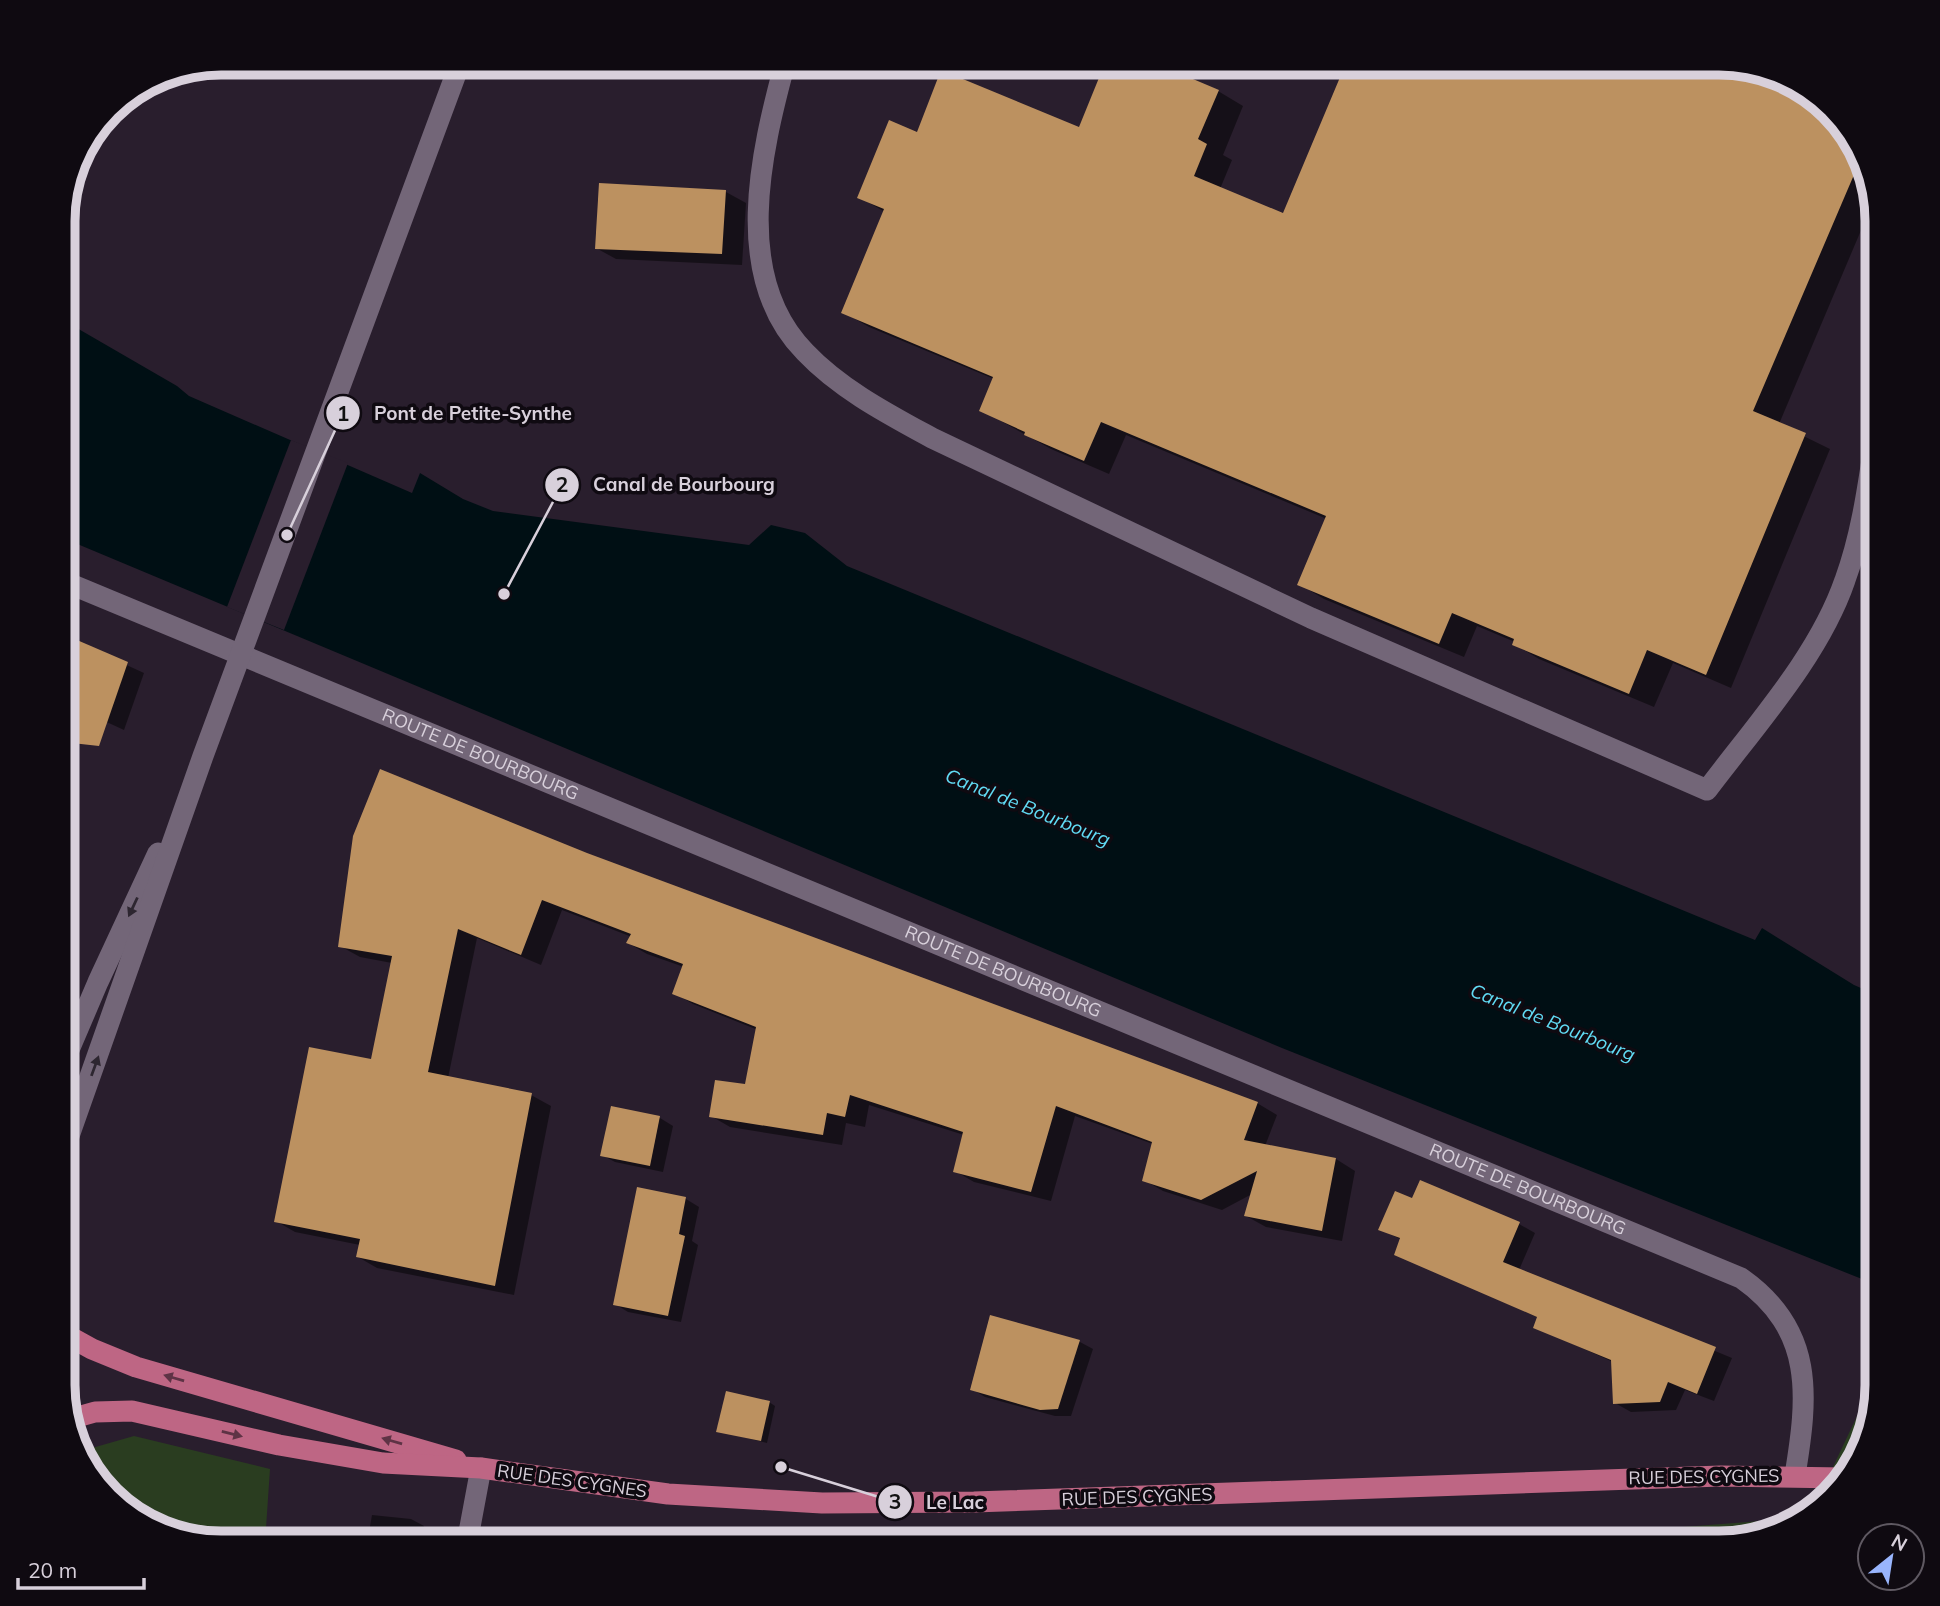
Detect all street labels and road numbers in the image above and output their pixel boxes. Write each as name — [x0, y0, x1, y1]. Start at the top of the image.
street label: ROUTE DE BOURBOURG — [379, 703, 582, 805]
street label: ROUTE DE BOURBOURG — [901, 920, 1105, 1022]
street label: ROUTE DE BOURBOURG — [1426, 1138, 1630, 1240]
street label: RUE DES CYGNES — [496, 1459, 648, 1502]
street label: RUE DES CYGNES — [1628, 1464, 1780, 1489]
street label: RUE DES CYGNES — [1061, 1482, 1213, 1511]

